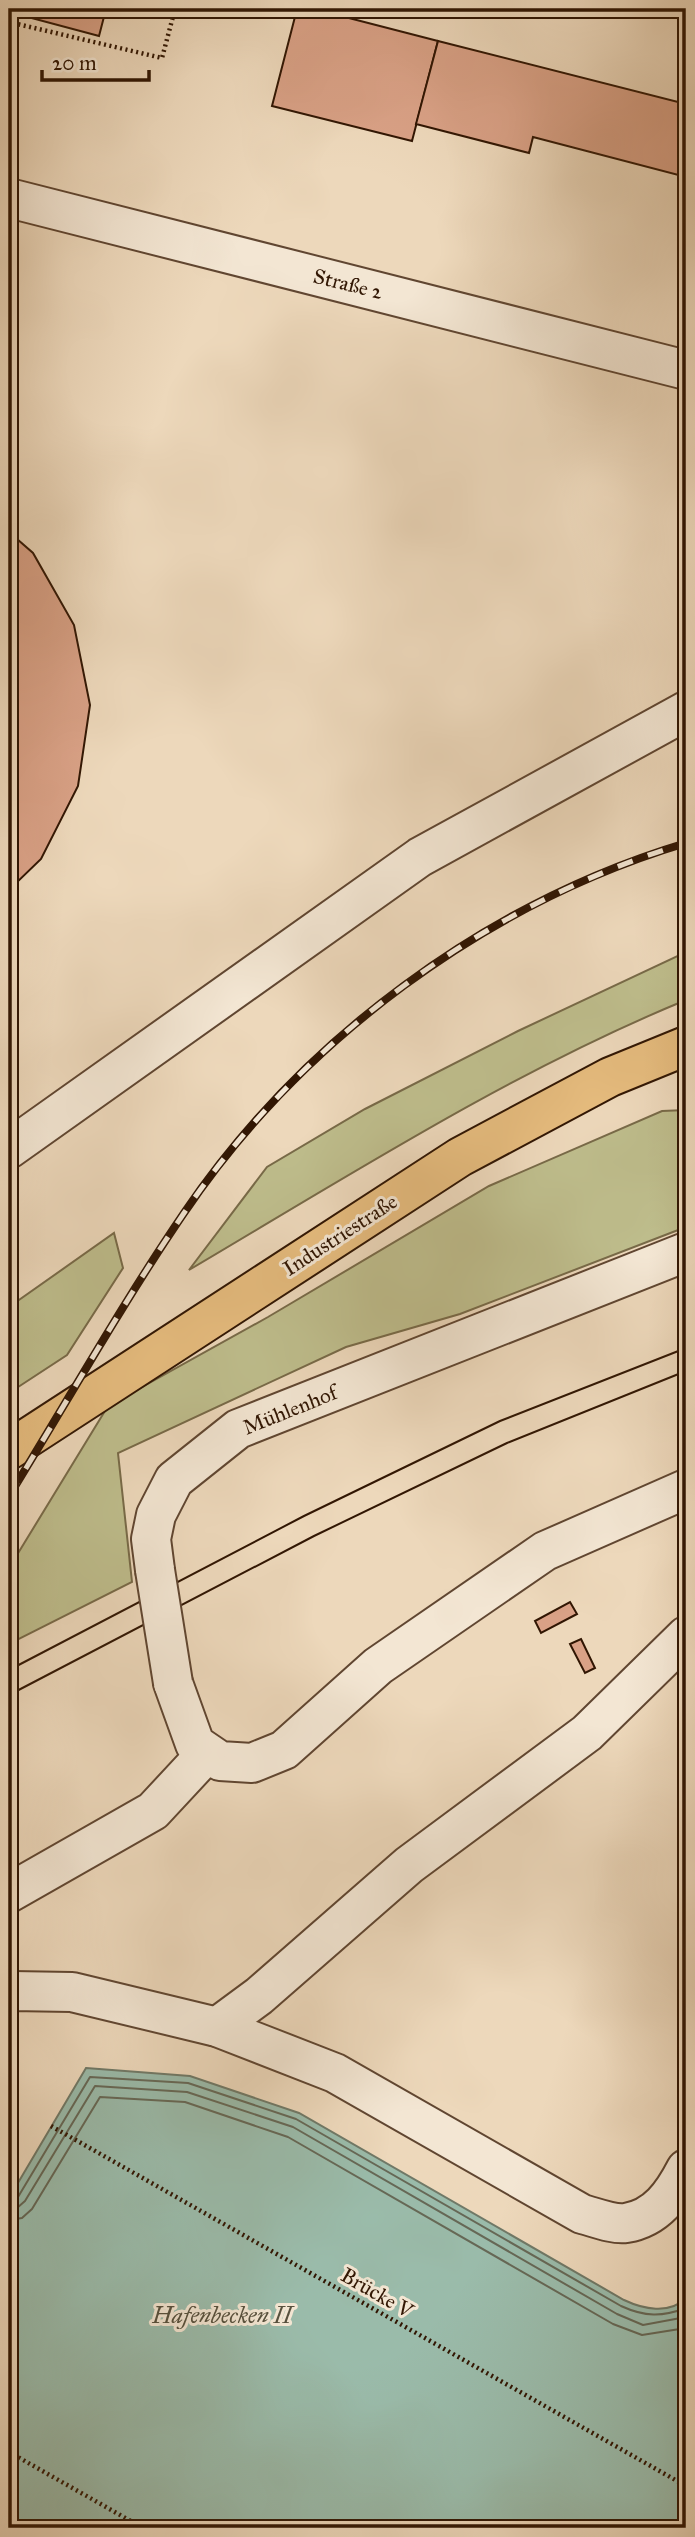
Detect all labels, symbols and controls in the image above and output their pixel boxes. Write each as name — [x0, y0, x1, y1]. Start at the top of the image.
scale bar — [42, 38, 149, 82]
text: 20 m — [52, 50, 97, 76]
street label: Straße 2 — [311, 263, 386, 305]
street label: Industriestraße — [278, 1188, 402, 1282]
street label: Mühlenhof — [239, 1378, 344, 1441]
street label: Brücke V — [336, 2262, 419, 2325]
water label: Hafenbecken II — [151, 2301, 296, 2329]

